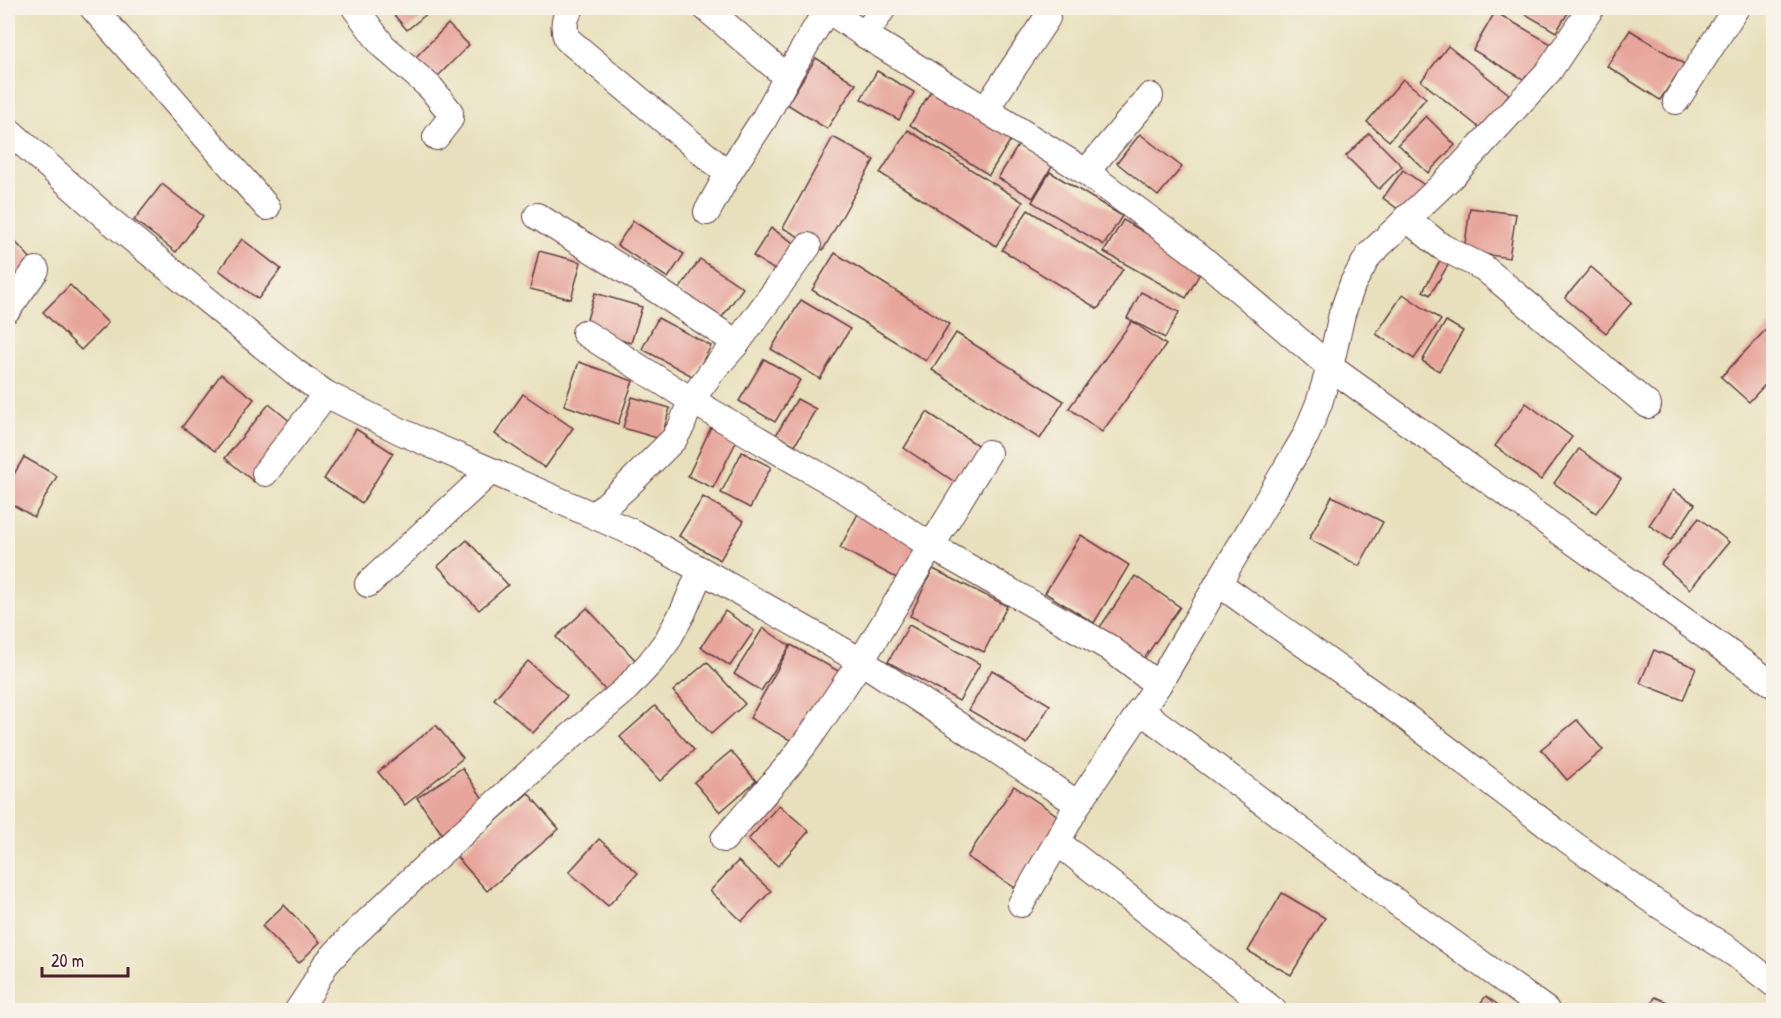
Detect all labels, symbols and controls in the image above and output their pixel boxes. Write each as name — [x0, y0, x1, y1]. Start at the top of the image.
scale bar — [42, 940, 128, 978]
text: 20 m — [51, 948, 84, 973]

